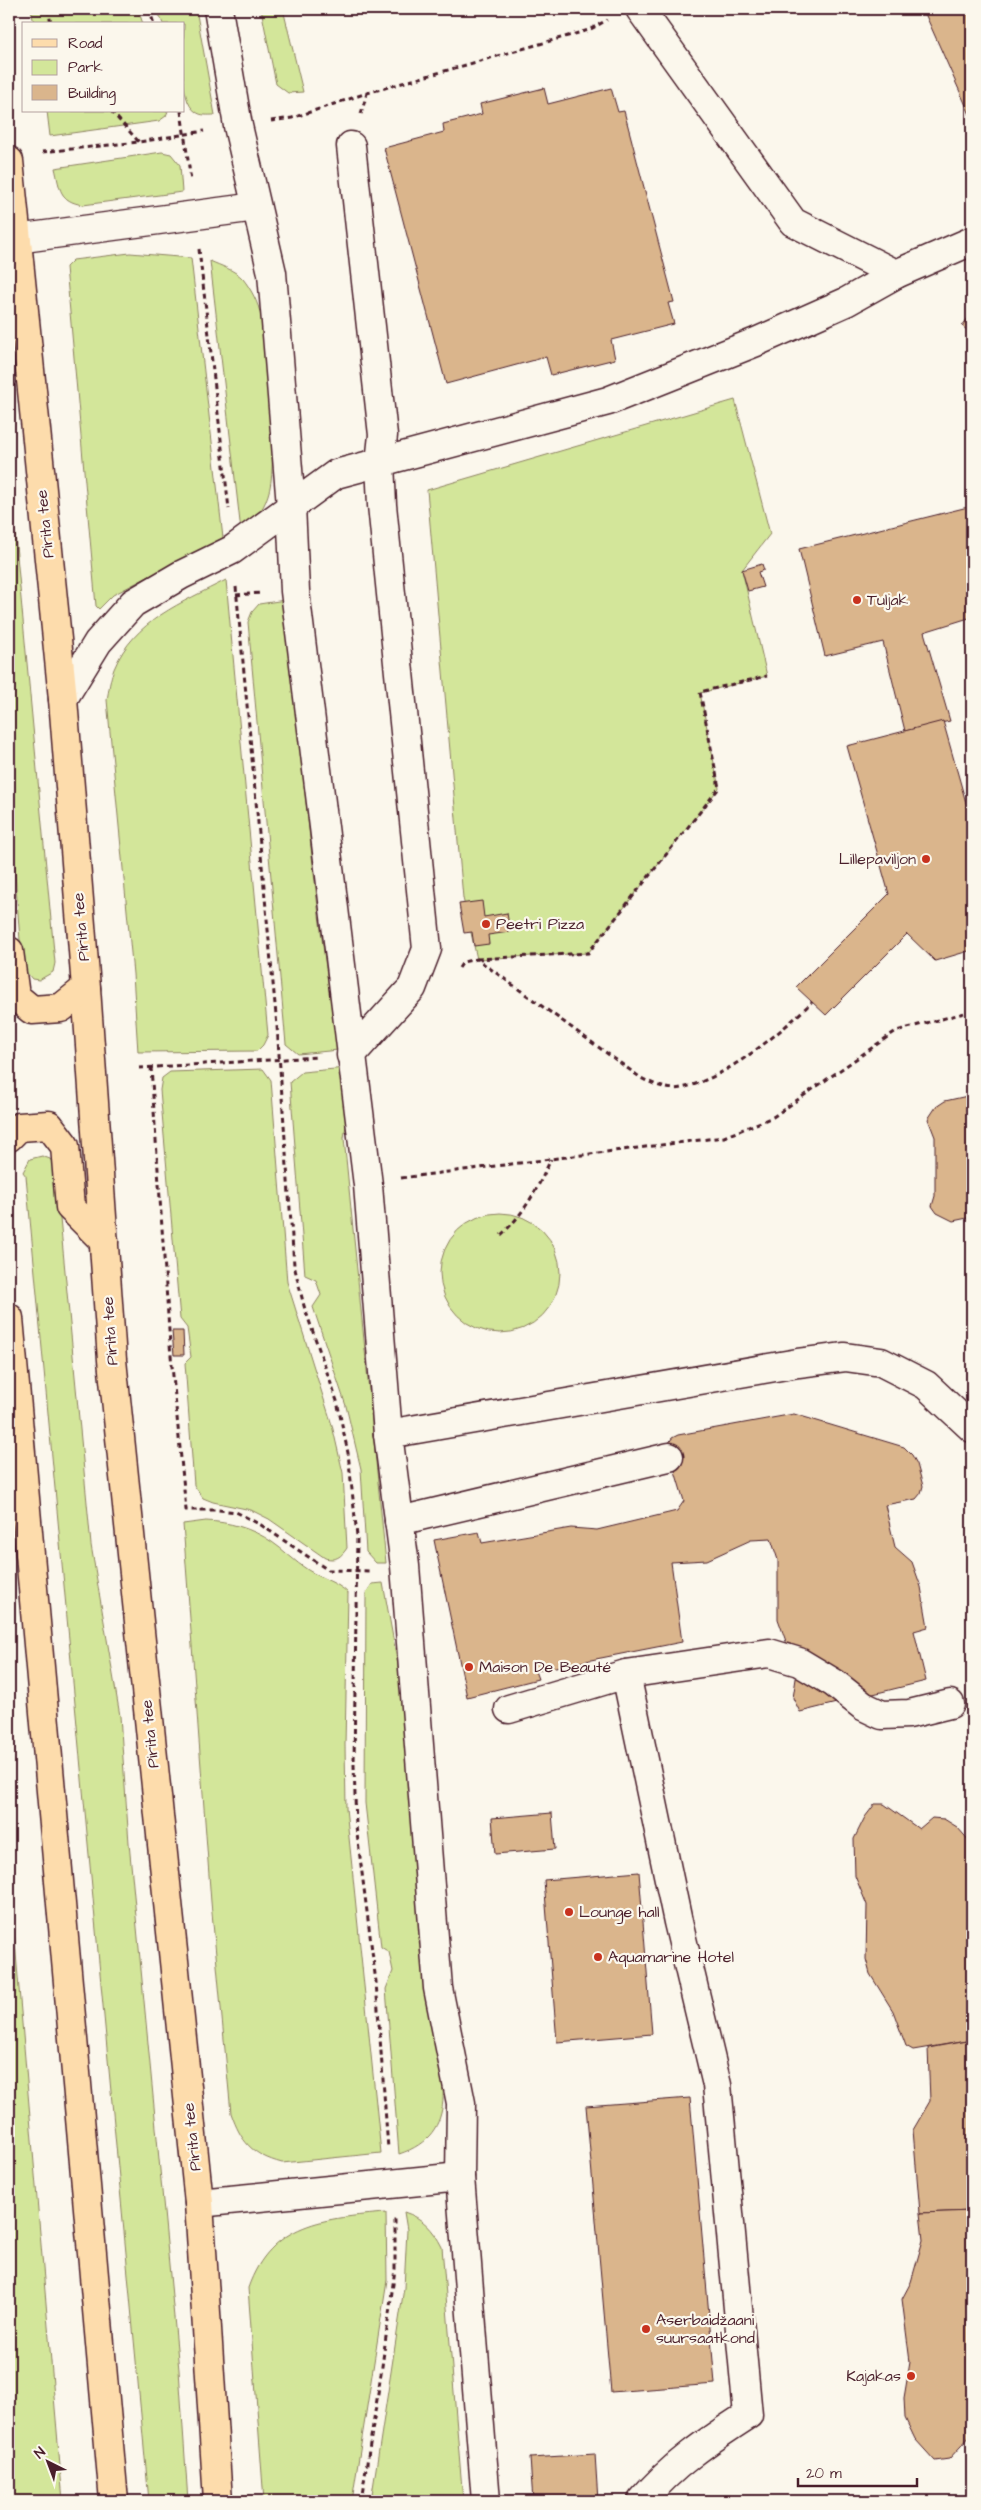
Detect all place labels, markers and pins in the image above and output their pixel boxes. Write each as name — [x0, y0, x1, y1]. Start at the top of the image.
place label: Tuljak — [867, 589, 909, 611]
marker: Tuljak — [851, 594, 863, 606]
place label: Lillepaviljon — [839, 848, 916, 870]
marker: Lillepaviljon — [920, 853, 932, 865]
place label: Peetri Pizza — [496, 913, 584, 935]
marker: Peetri Pizza — [480, 918, 492, 930]
place label: Maison De Beauté — [479, 1656, 611, 1678]
marker: Maison De Beauté — [463, 1661, 475, 1673]
place label: Lounge hall — [579, 1901, 660, 1924]
marker: Lounge hall — [563, 1906, 575, 1918]
place label: Aquamarine Hotel — [608, 1946, 734, 1968]
marker: Aquamarine Hotel — [592, 1951, 604, 1963]
place label: Aserbaidžaani suursaatkond — [656, 2309, 755, 2349]
marker: Aserbaidžaani suursaatkond — [640, 2323, 652, 2335]
place label: Kajakas — [846, 2365, 901, 2387]
marker: Kajakas — [905, 2370, 917, 2382]

